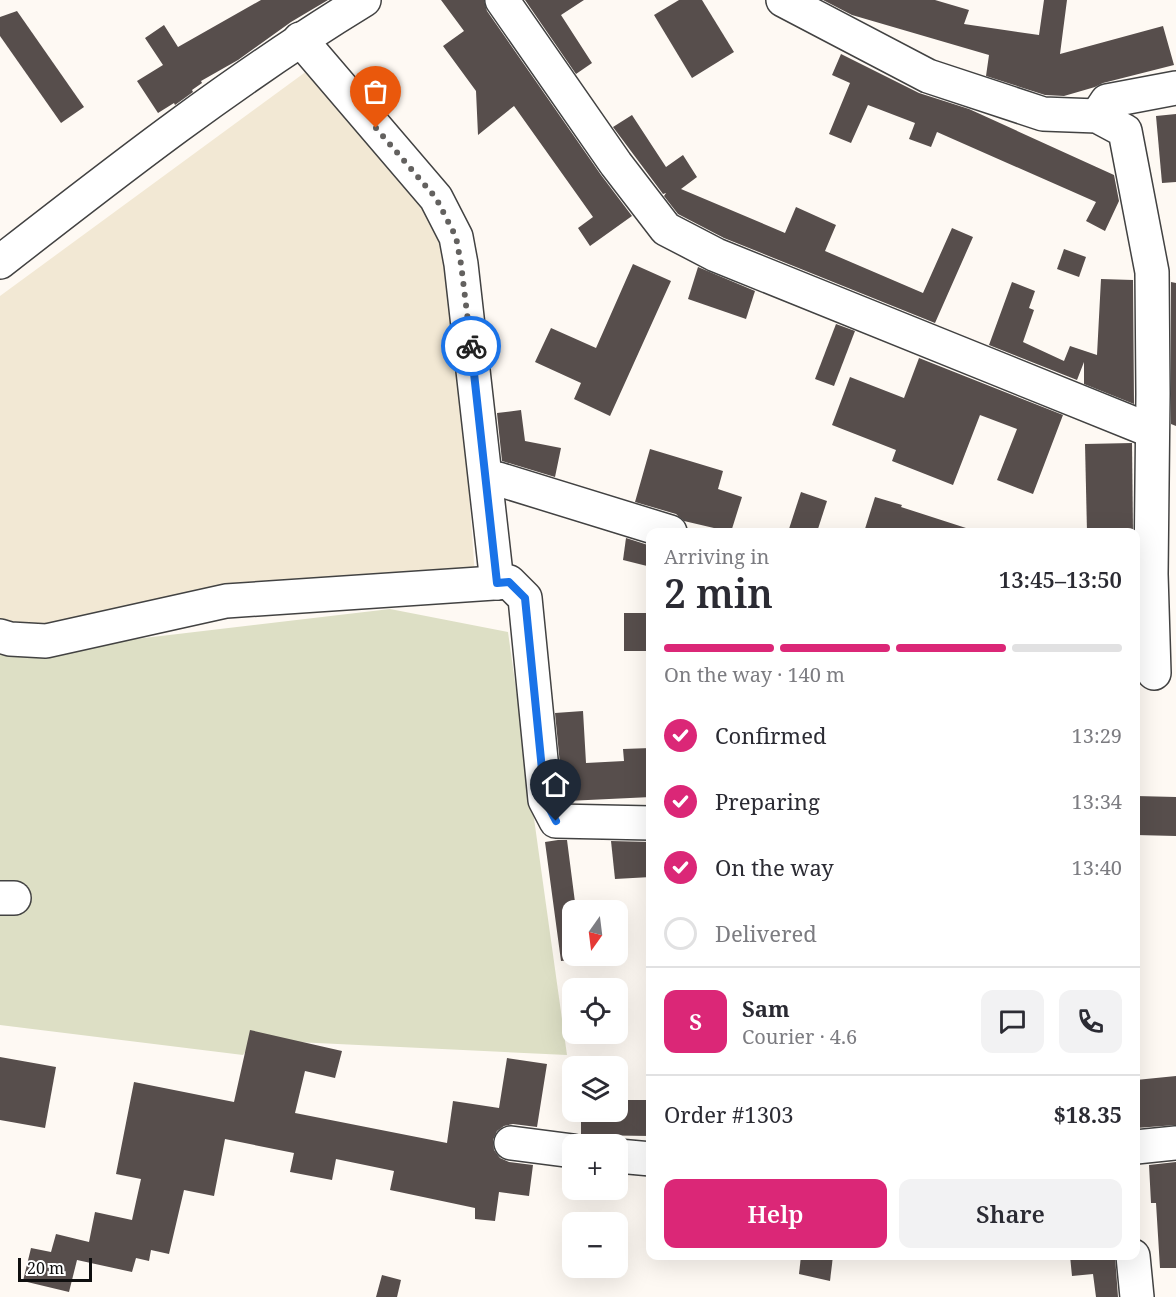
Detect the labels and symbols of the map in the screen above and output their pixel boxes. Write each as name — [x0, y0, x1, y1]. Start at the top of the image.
pin — [350, 66, 401, 128]
courier — [441, 316, 501, 376]
pin — [530, 759, 581, 821]
north arrow — [562, 900, 628, 966]
scale bar — [18, 1255, 92, 1282]

